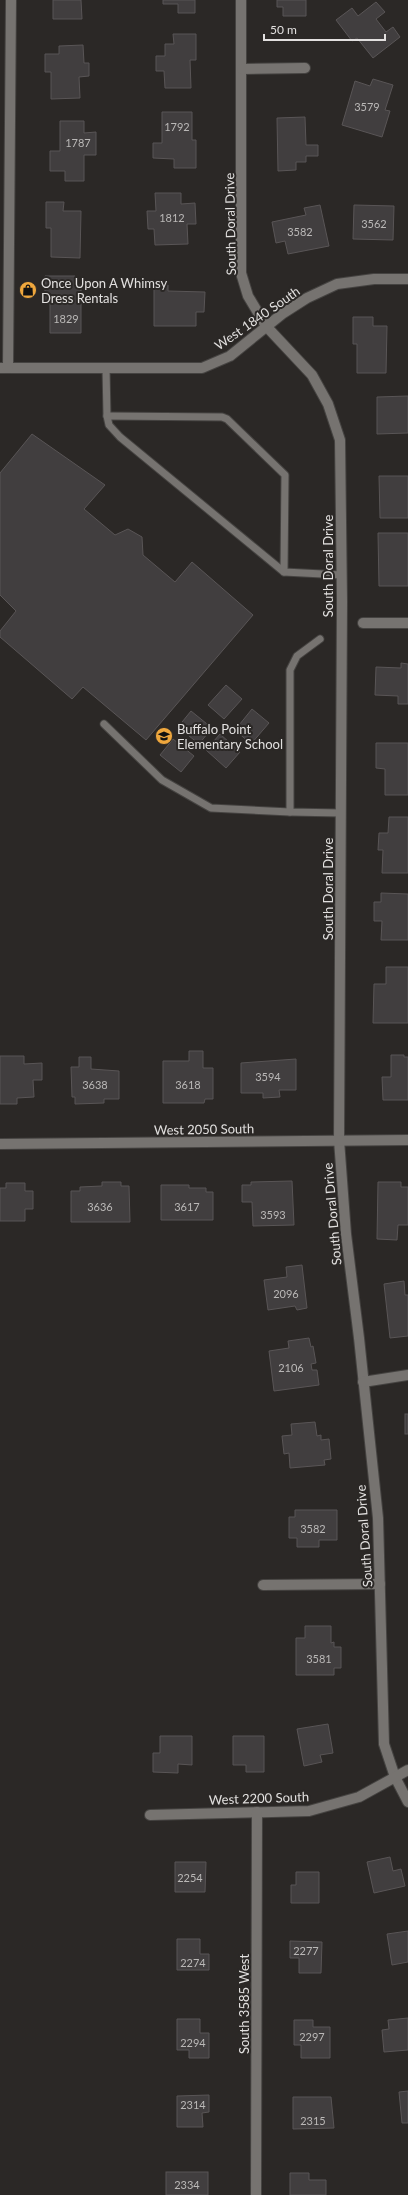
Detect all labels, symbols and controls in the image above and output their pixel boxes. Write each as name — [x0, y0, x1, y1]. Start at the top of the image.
scale bar — [264, 16, 385, 42]
text: 50 m — [270, 22, 297, 37]
house number: 3579 — [354, 100, 380, 113]
house number: 1792 — [164, 120, 190, 133]
house number: 1787 — [65, 136, 91, 149]
street label: South Doral Drive — [221, 172, 239, 275]
house number: 1812 — [159, 211, 185, 224]
house number: 3562 — [361, 217, 387, 230]
house number: 3582 — [287, 225, 313, 238]
place label: Once Upon A Whimsy Dress Rentals — [41, 275, 167, 306]
shop icon: Once Upon A Whimsy Dress Rentals — [18, 280, 38, 300]
street label: West 1840 South — [211, 283, 303, 353]
house number: 1829 — [53, 312, 79, 325]
street label: South Doral Drive — [320, 515, 336, 617]
place label: Buffalo Point Elementary School — [177, 721, 283, 752]
school or university icon: Buffalo Point Elementary School — [154, 726, 174, 746]
street label: South Doral Drive — [320, 838, 336, 940]
house number: 3594 — [255, 1070, 281, 1083]
house number: 3638 — [82, 1078, 108, 1091]
house number: 3618 — [175, 1078, 201, 1091]
street label: West 2050 South — [154, 1120, 254, 1138]
street label: South Doral Drive — [320, 1162, 344, 1266]
house number: 3636 — [87, 1200, 113, 1213]
house number: 3617 — [174, 1200, 200, 1213]
house number: 3593 — [260, 1208, 286, 1221]
house number: 2096 — [273, 1287, 299, 1300]
house number: 2106 — [278, 1361, 304, 1374]
street label: South Doral Drive — [352, 1484, 376, 1588]
house number: 3582 — [300, 1522, 326, 1535]
house number: 3581 — [306, 1652, 332, 1665]
street label: West 2200 South — [209, 1788, 309, 1808]
house number: 2254 — [177, 1871, 203, 1884]
house number: 2277 — [293, 1944, 319, 1957]
street label: South 3585 West — [236, 1954, 252, 2054]
house number: 2274 — [180, 1956, 206, 1969]
house number: 2297 — [299, 2030, 325, 2043]
house number: 2294 — [180, 2036, 206, 2049]
house number: 2314 — [180, 2098, 206, 2111]
house number: 2315 — [300, 2114, 326, 2127]
house number: 2334 — [174, 2178, 200, 2191]

